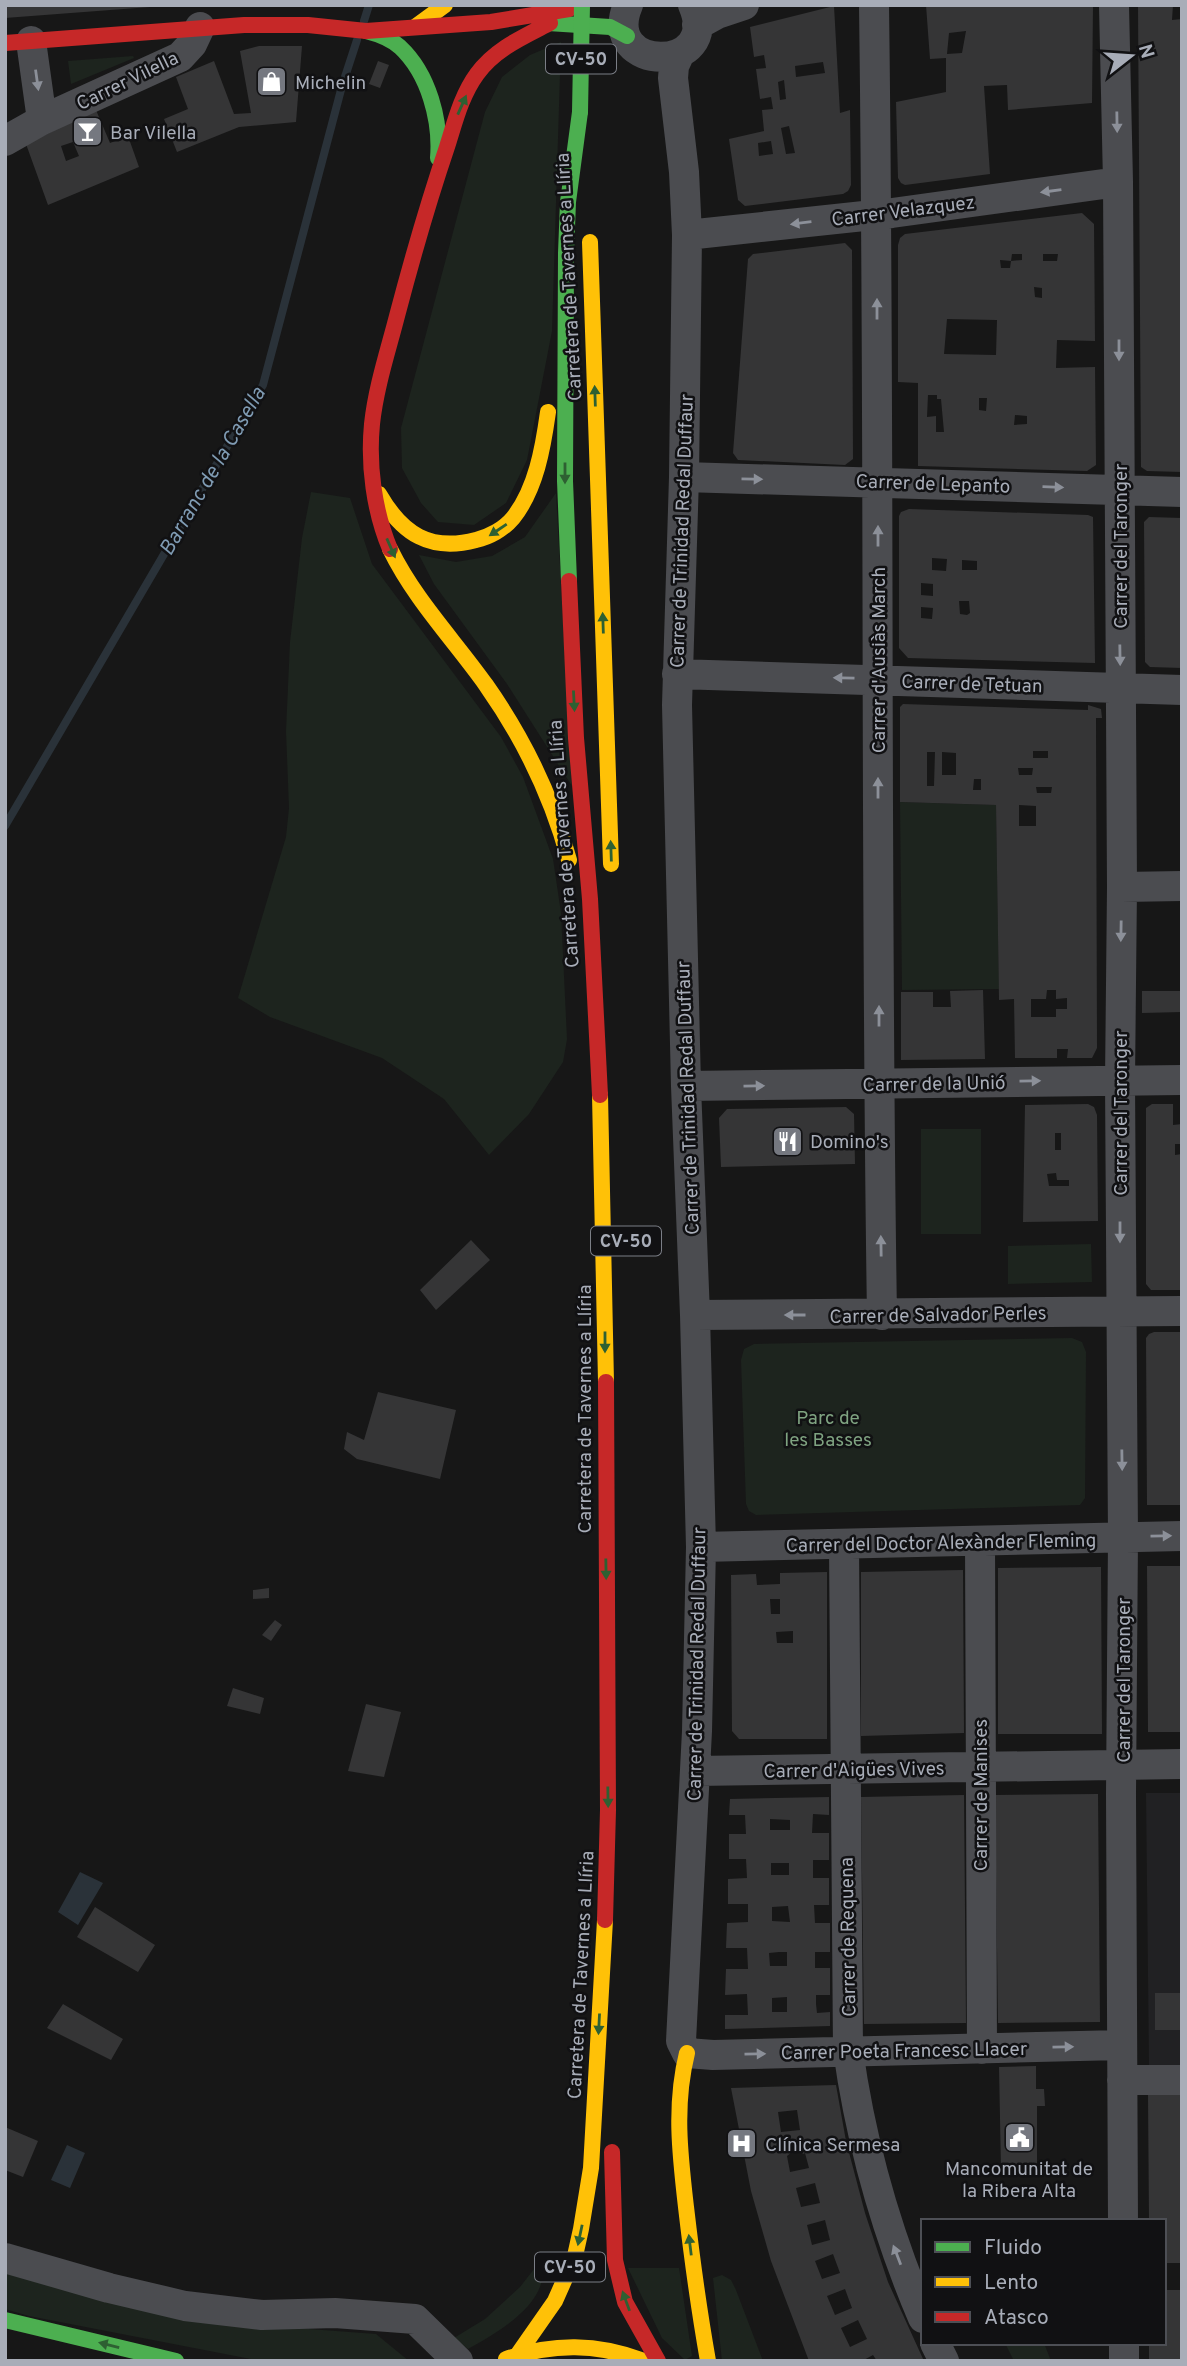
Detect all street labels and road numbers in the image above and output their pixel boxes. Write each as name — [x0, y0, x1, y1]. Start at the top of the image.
road number: CV-50 — [546, 44, 616, 74]
street label: Carrer Vilella — [73, 47, 183, 117]
street label: Carretera de Tavernes a Llíria — [552, 152, 588, 402]
street label: Carrer Velazquez — [830, 191, 976, 233]
street label: Carrer de Trinidad Redal Duffaur — [666, 393, 700, 669]
street label: Carrer del Taronger — [1110, 463, 1134, 629]
street label: Carrer de Lepanto — [855, 470, 1011, 500]
street label: Carrer d'Ausiàs March — [868, 567, 892, 753]
street label: Carrer de Tetuan — [901, 671, 1043, 699]
street label: Carretera de Tavernes a Llíria — [544, 719, 586, 969]
street label: Carrer de Trinidad Redal Duffaur — [672, 960, 706, 1235]
street label: Carrer del Taronger — [1110, 1030, 1134, 1196]
street label: Carrer de la Unió — [862, 1072, 1006, 1098]
road number: CV-50 — [591, 1226, 661, 1256]
street label: Carretera de Tavernes a Llíria — [574, 1285, 598, 1533]
street label: Carrer de Salvador Perles — [829, 1302, 1047, 1330]
street label: Carrer de Trinidad Redal Duffaur — [684, 1526, 712, 1801]
street label: Carrer del Doctor Alexànder Fleming — [786, 1529, 1097, 1559]
street label: Carrer del Taronger — [1113, 1597, 1137, 1763]
street label: Carrer de Manises — [970, 1719, 994, 1871]
street label: Carrer d'Aigües Vives — [763, 1757, 945, 1785]
street label: Carretera de Tavernes a Llíria — [564, 1850, 600, 2100]
street label: Carrer de Requena — [836, 1857, 862, 2017]
street label: Carrer Poeta Francesc Llacer — [781, 2038, 1028, 2066]
road number: CV-50 — [535, 2252, 605, 2281]

